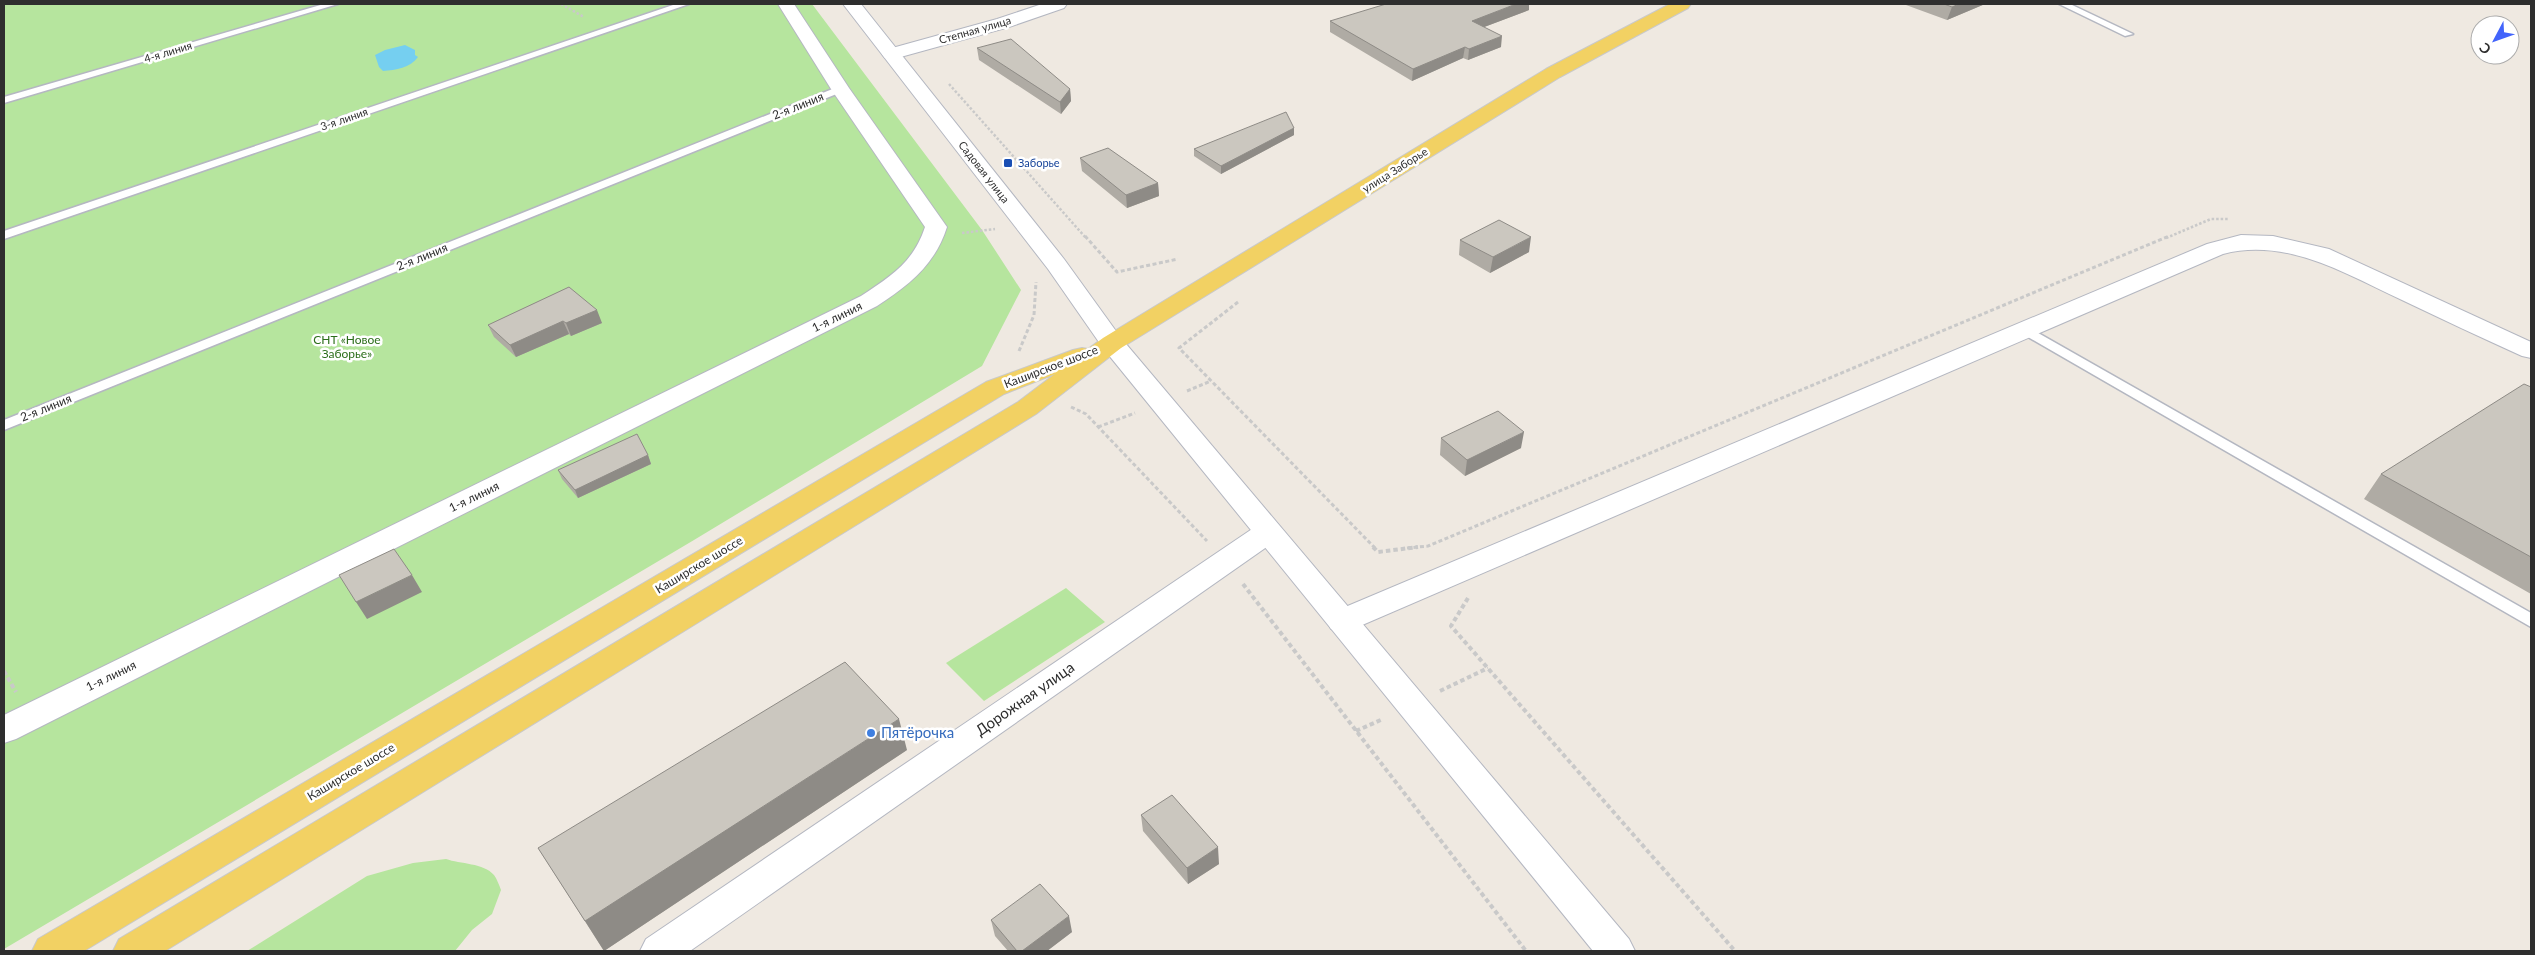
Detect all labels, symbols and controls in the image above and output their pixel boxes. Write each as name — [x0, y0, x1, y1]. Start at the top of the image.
street label: Степная улица — [937, 13, 1012, 46]
north arrow — [2470, 15, 2520, 65]
street label: 4-я линия — [142, 38, 193, 65]
text: С — [2475, 39, 2494, 58]
street label: 2-я линия — [770, 88, 826, 123]
street label: 3-я линия — [318, 104, 369, 133]
street label: Садовая улица — [956, 138, 1013, 205]
street label: улица Заборье — [1360, 144, 1430, 195]
place label: Заборье — [1018, 156, 1060, 169]
marker: Заборье — [1002, 157, 1014, 169]
street label: 2-я линия — [394, 239, 450, 274]
street label: 1-я линия — [809, 298, 864, 335]
park label: СНТ «Новое Заборье» — [313, 332, 381, 361]
street label: Каширское шоссе — [1002, 342, 1100, 391]
street label: 2-я линия — [18, 390, 74, 425]
street label: 1-я линия — [446, 478, 501, 515]
street label: Каширское шоссе — [652, 532, 745, 597]
street label: 1-я линия — [83, 657, 138, 694]
street label: Дорожная улица — [972, 657, 1077, 739]
place label: Пятёрочка — [881, 723, 954, 741]
marker: Пятёрочка — [865, 727, 877, 739]
street label: Каширское шоссе — [304, 739, 397, 804]

